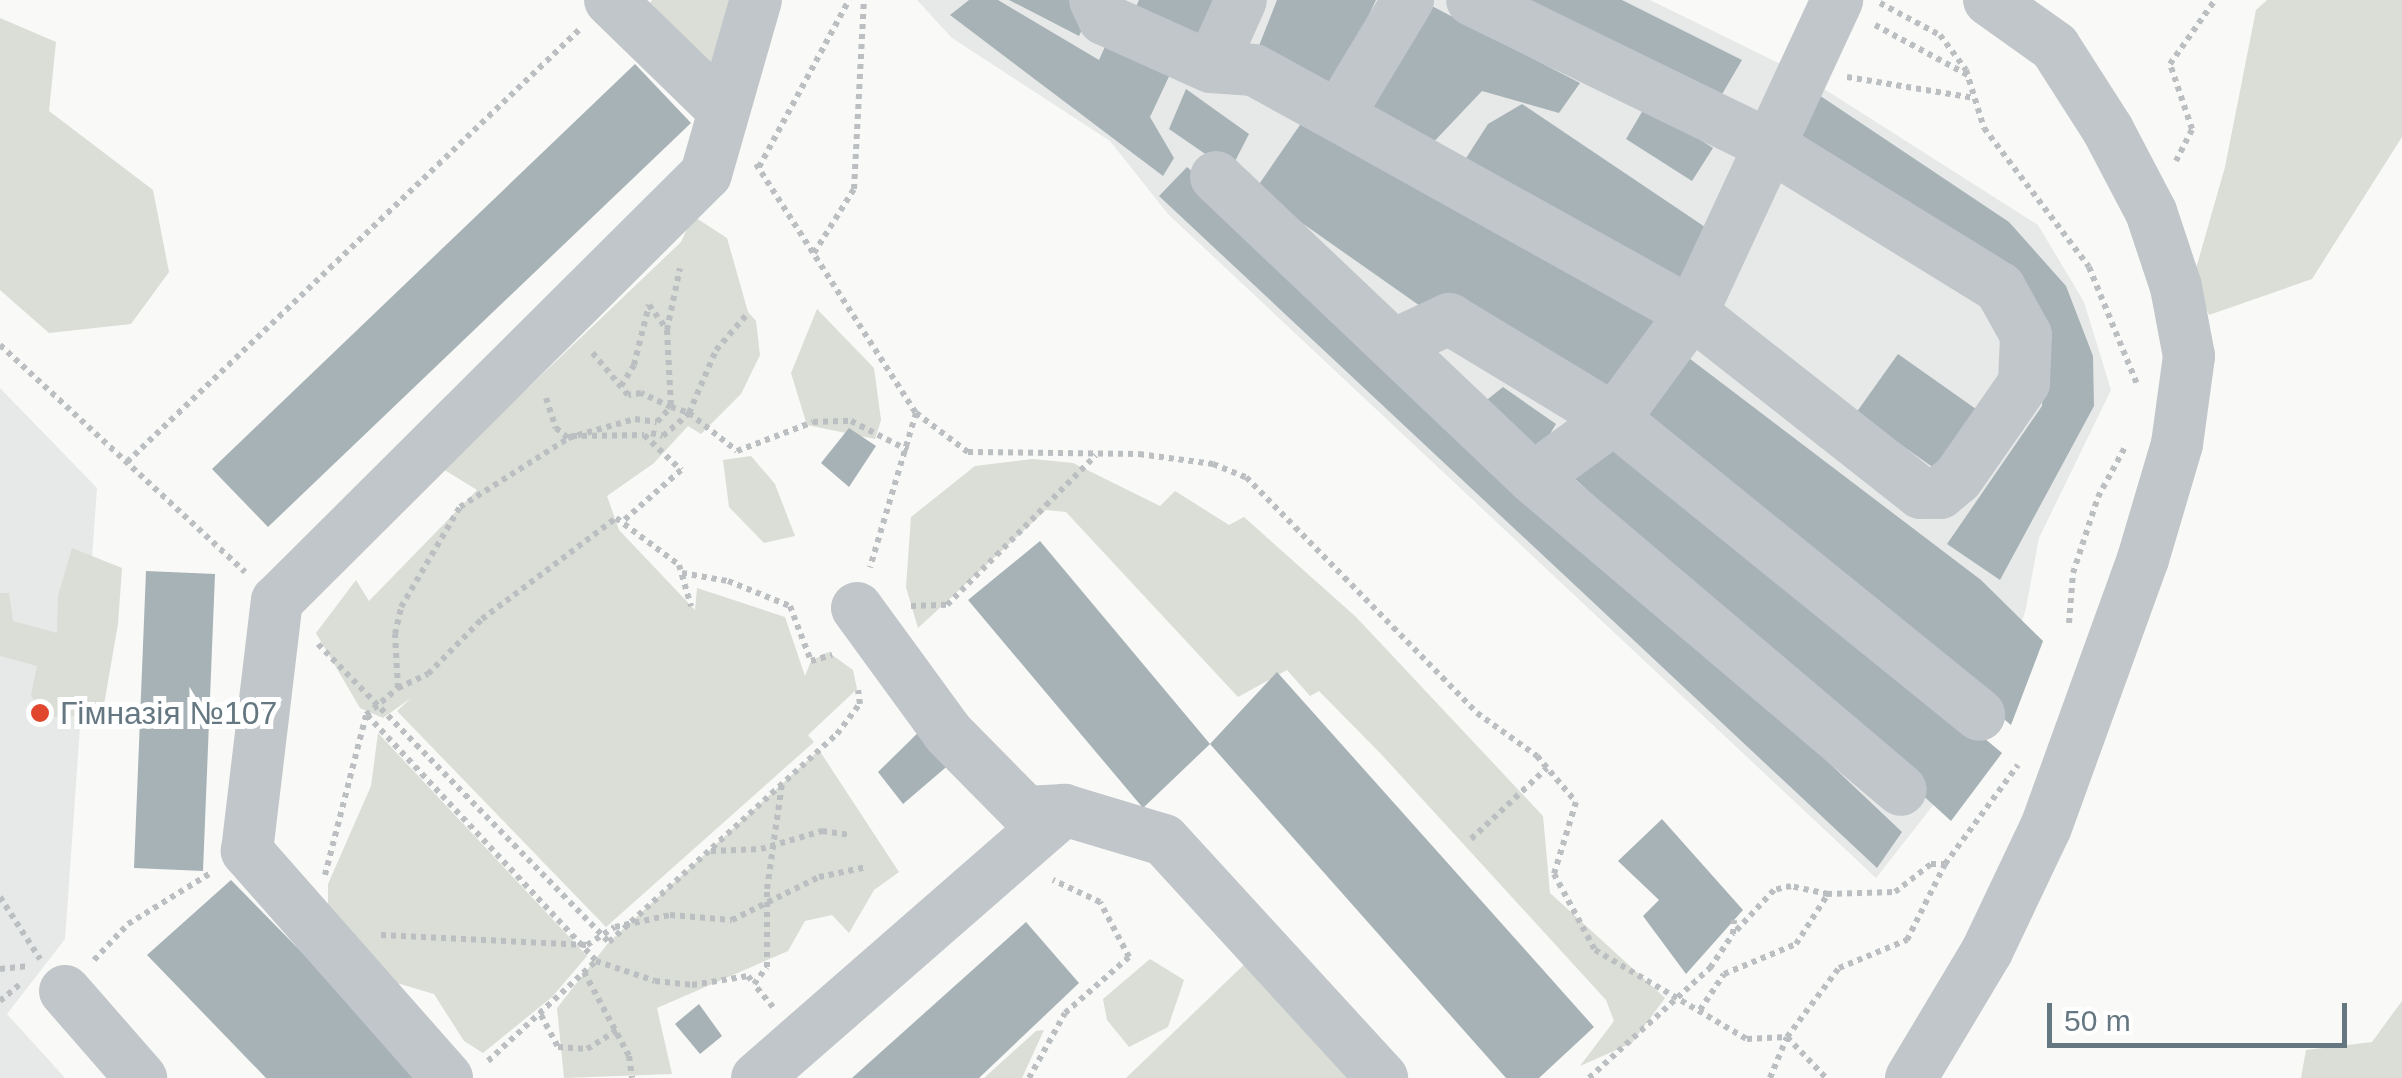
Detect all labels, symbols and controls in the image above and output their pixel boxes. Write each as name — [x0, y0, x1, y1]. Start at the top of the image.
place label: Гімназія №107 — [60, 694, 277, 732]
marker: Гімназія №107 — [29, 702, 51, 724]
scale bar — [2052, 983, 2352, 1045]
text: 50 m — [2064, 1004, 2131, 1037]

